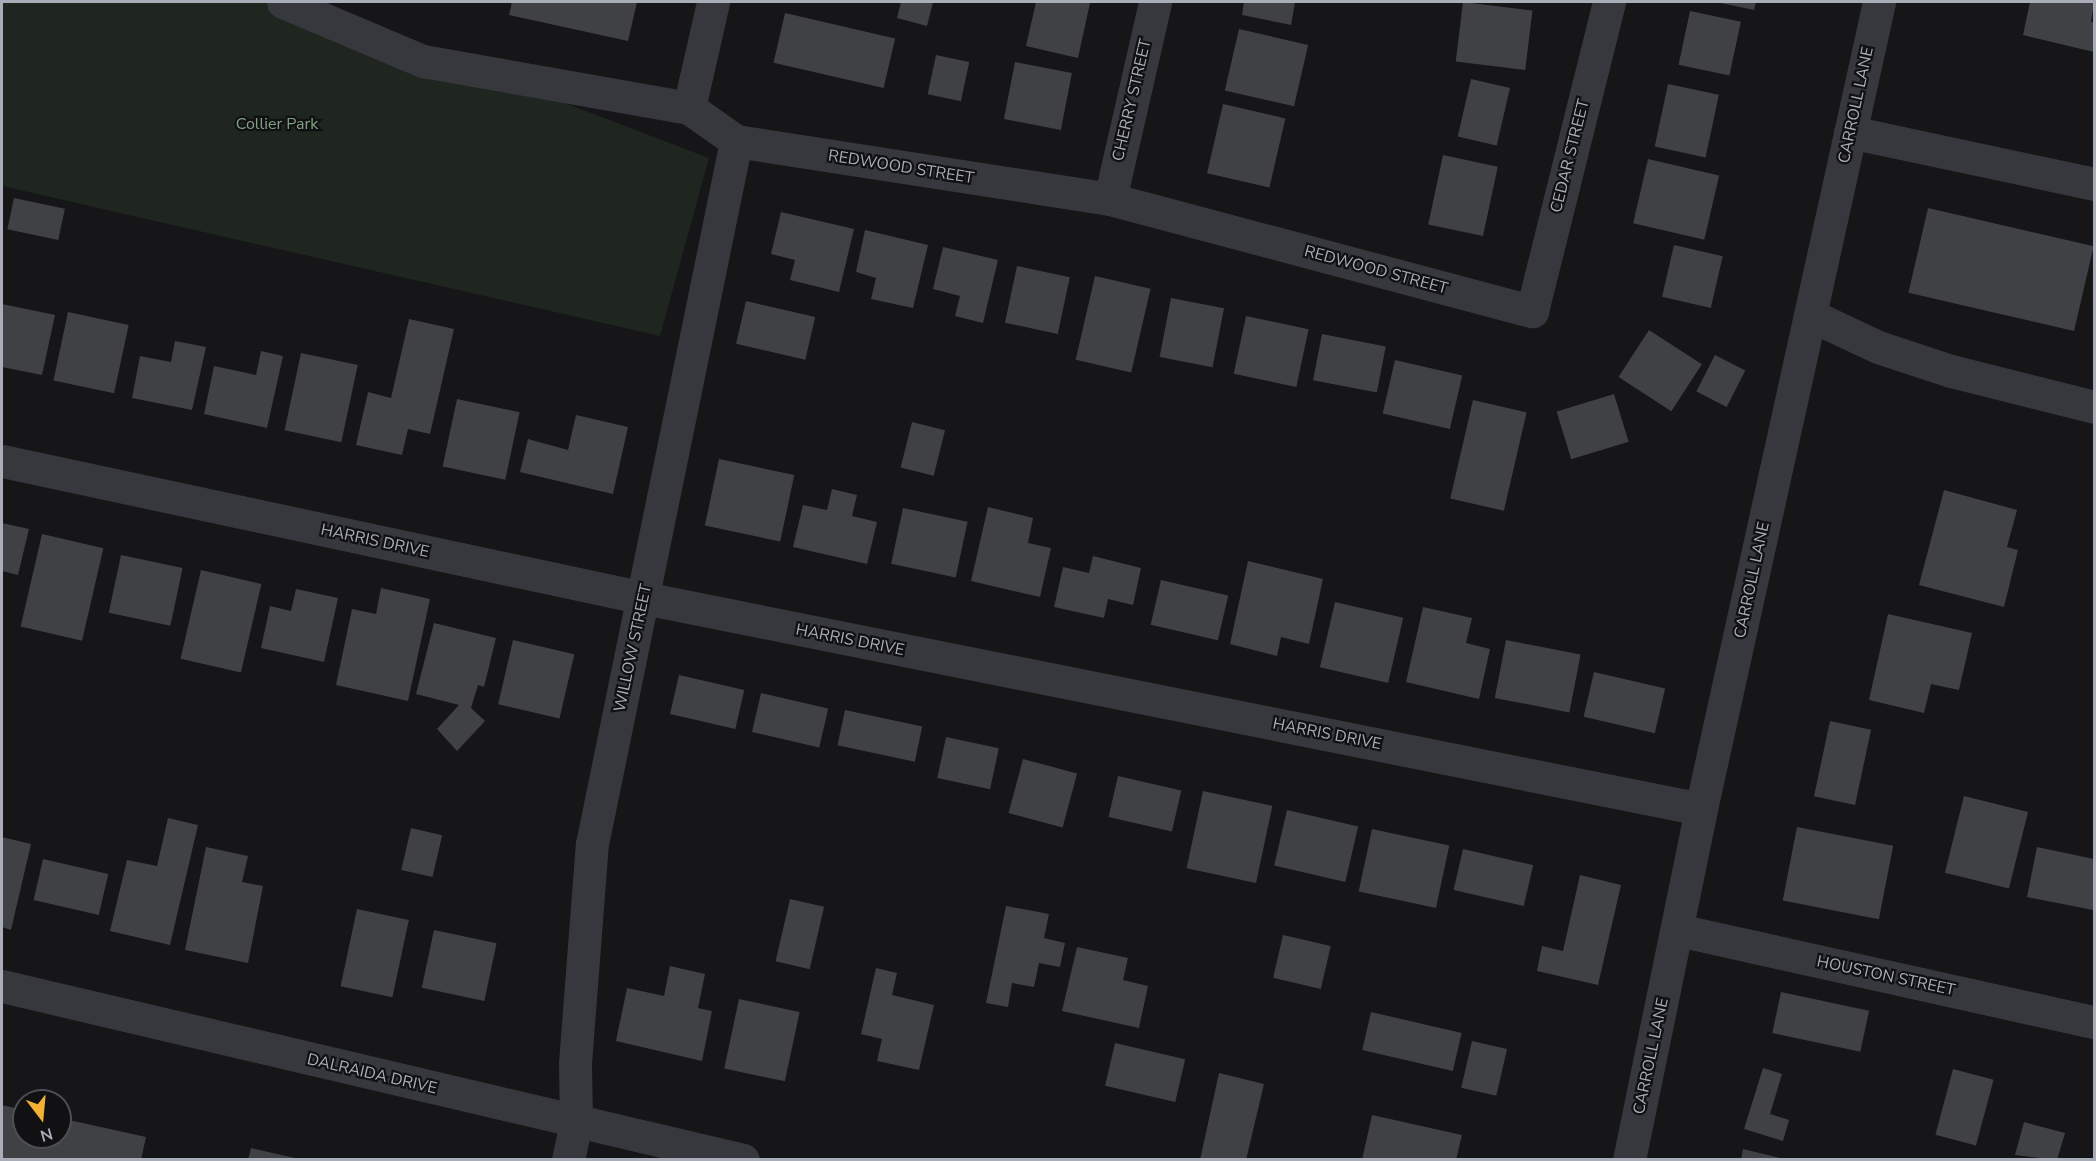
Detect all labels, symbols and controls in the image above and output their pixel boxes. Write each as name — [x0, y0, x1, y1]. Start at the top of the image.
street label: CHERRY STREET — [1109, 37, 1155, 163]
street label: CARROLL LANE — [1834, 45, 1878, 165]
street label: CEDAR STREET — [1547, 97, 1593, 215]
park label: Collier Park — [236, 114, 318, 134]
street label: REDWOOD STREET — [827, 146, 975, 188]
street label: REDWOOD STREET — [1302, 242, 1450, 298]
street label: HARRIS DRIVE — [319, 520, 431, 562]
street label: CARROLL LANE — [1730, 520, 1774, 640]
street label: WILLOW STREET — [610, 582, 656, 714]
street label: HARRIS DRIVE — [794, 620, 906, 660]
street label: HARRIS DRIVE — [1271, 714, 1383, 754]
street label: HOUSTON STREET — [1815, 952, 1957, 1000]
street label: CARROLL LANE — [1629, 996, 1673, 1116]
street label: DALRAIDA DRIVE — [305, 1050, 439, 1098]
north arrow — [12, 1089, 72, 1149]
text: N — [38, 1122, 55, 1147]

